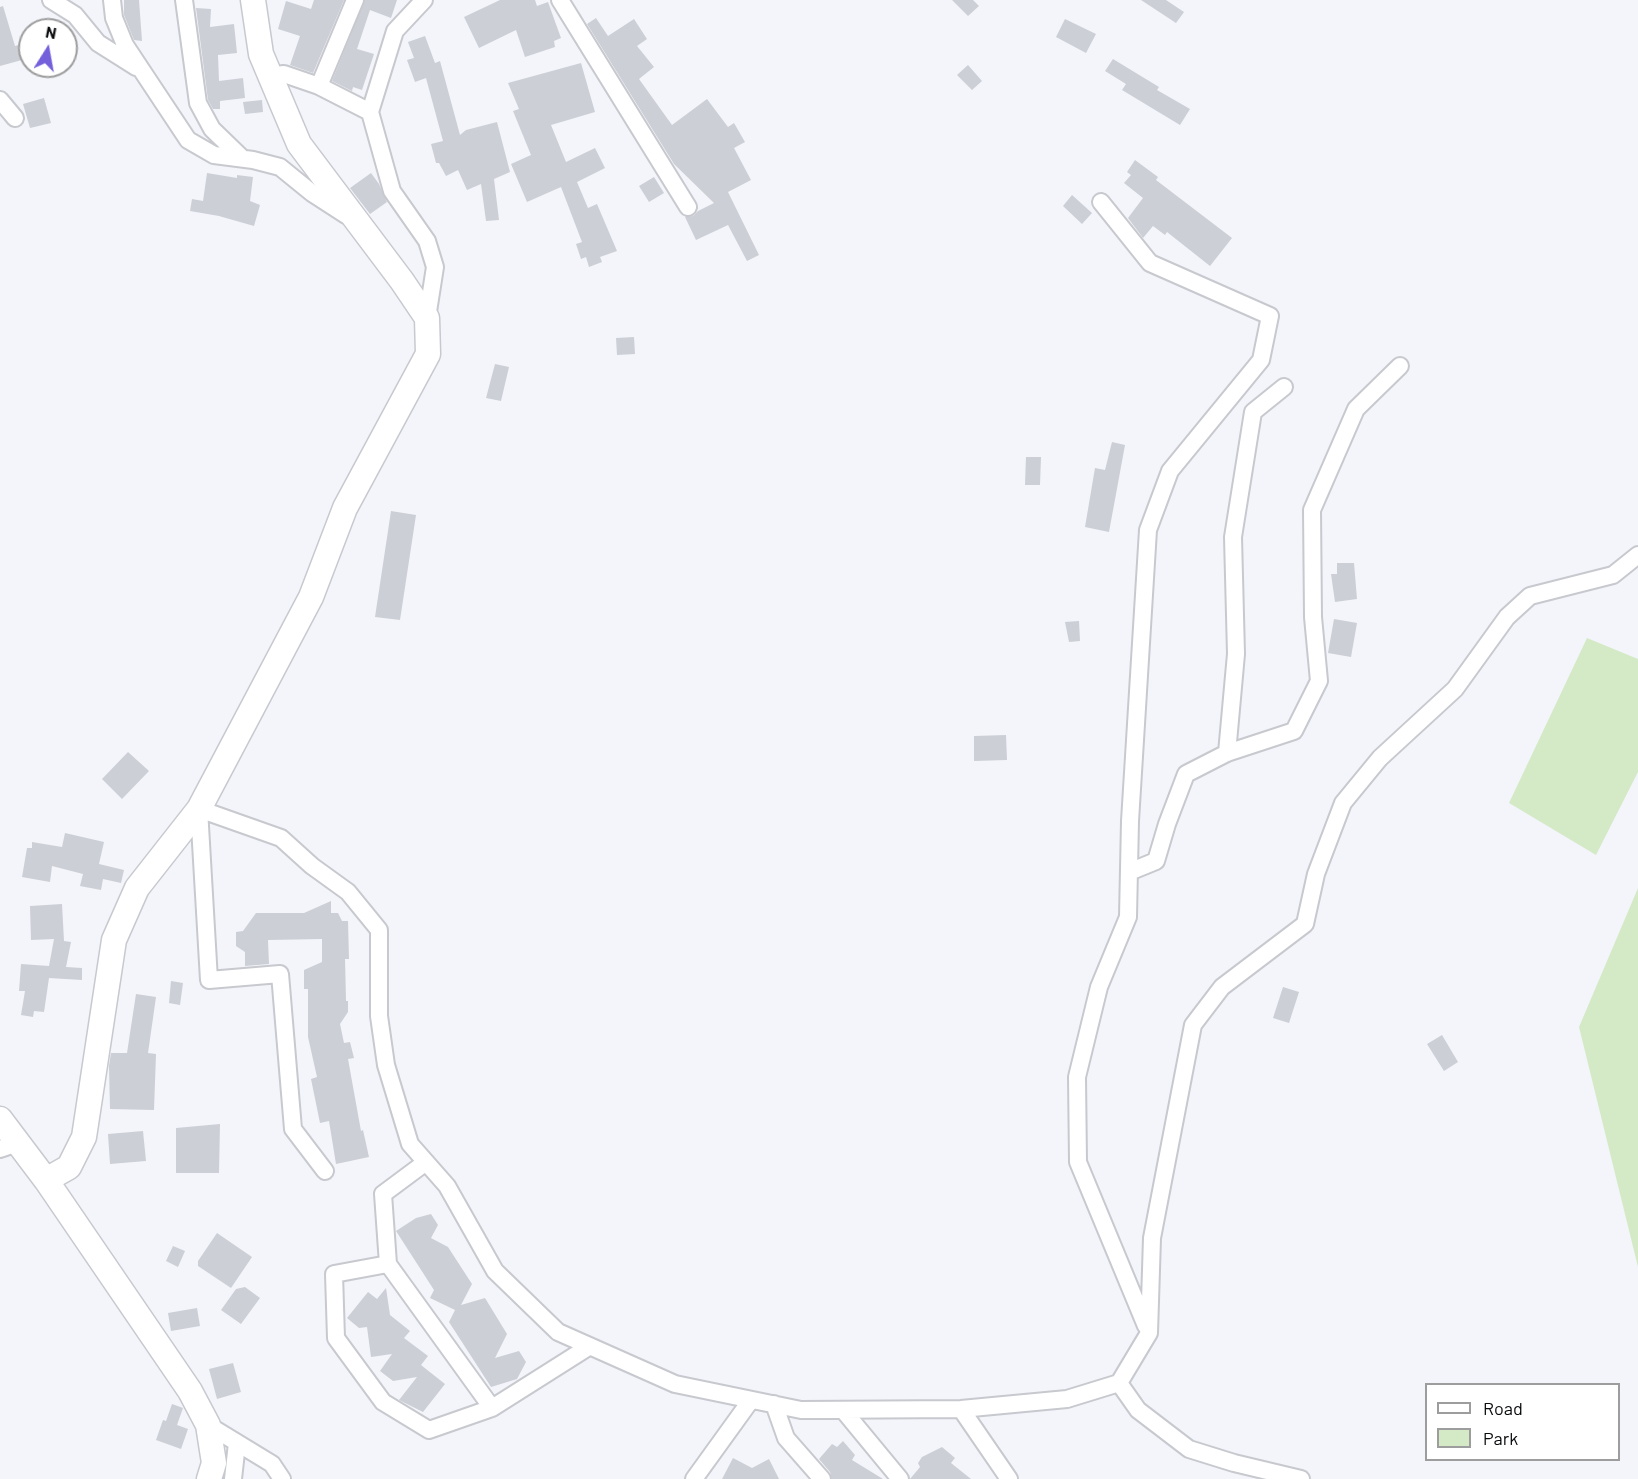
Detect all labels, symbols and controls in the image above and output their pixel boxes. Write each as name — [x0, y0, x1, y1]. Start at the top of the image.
north arrow — [18, 18, 78, 78]
text: N — [44, 21, 58, 42]
legend — [1425, 1383, 1620, 1461]
text: Road — [1483, 1397, 1523, 1419]
text: Park — [1483, 1427, 1518, 1449]

